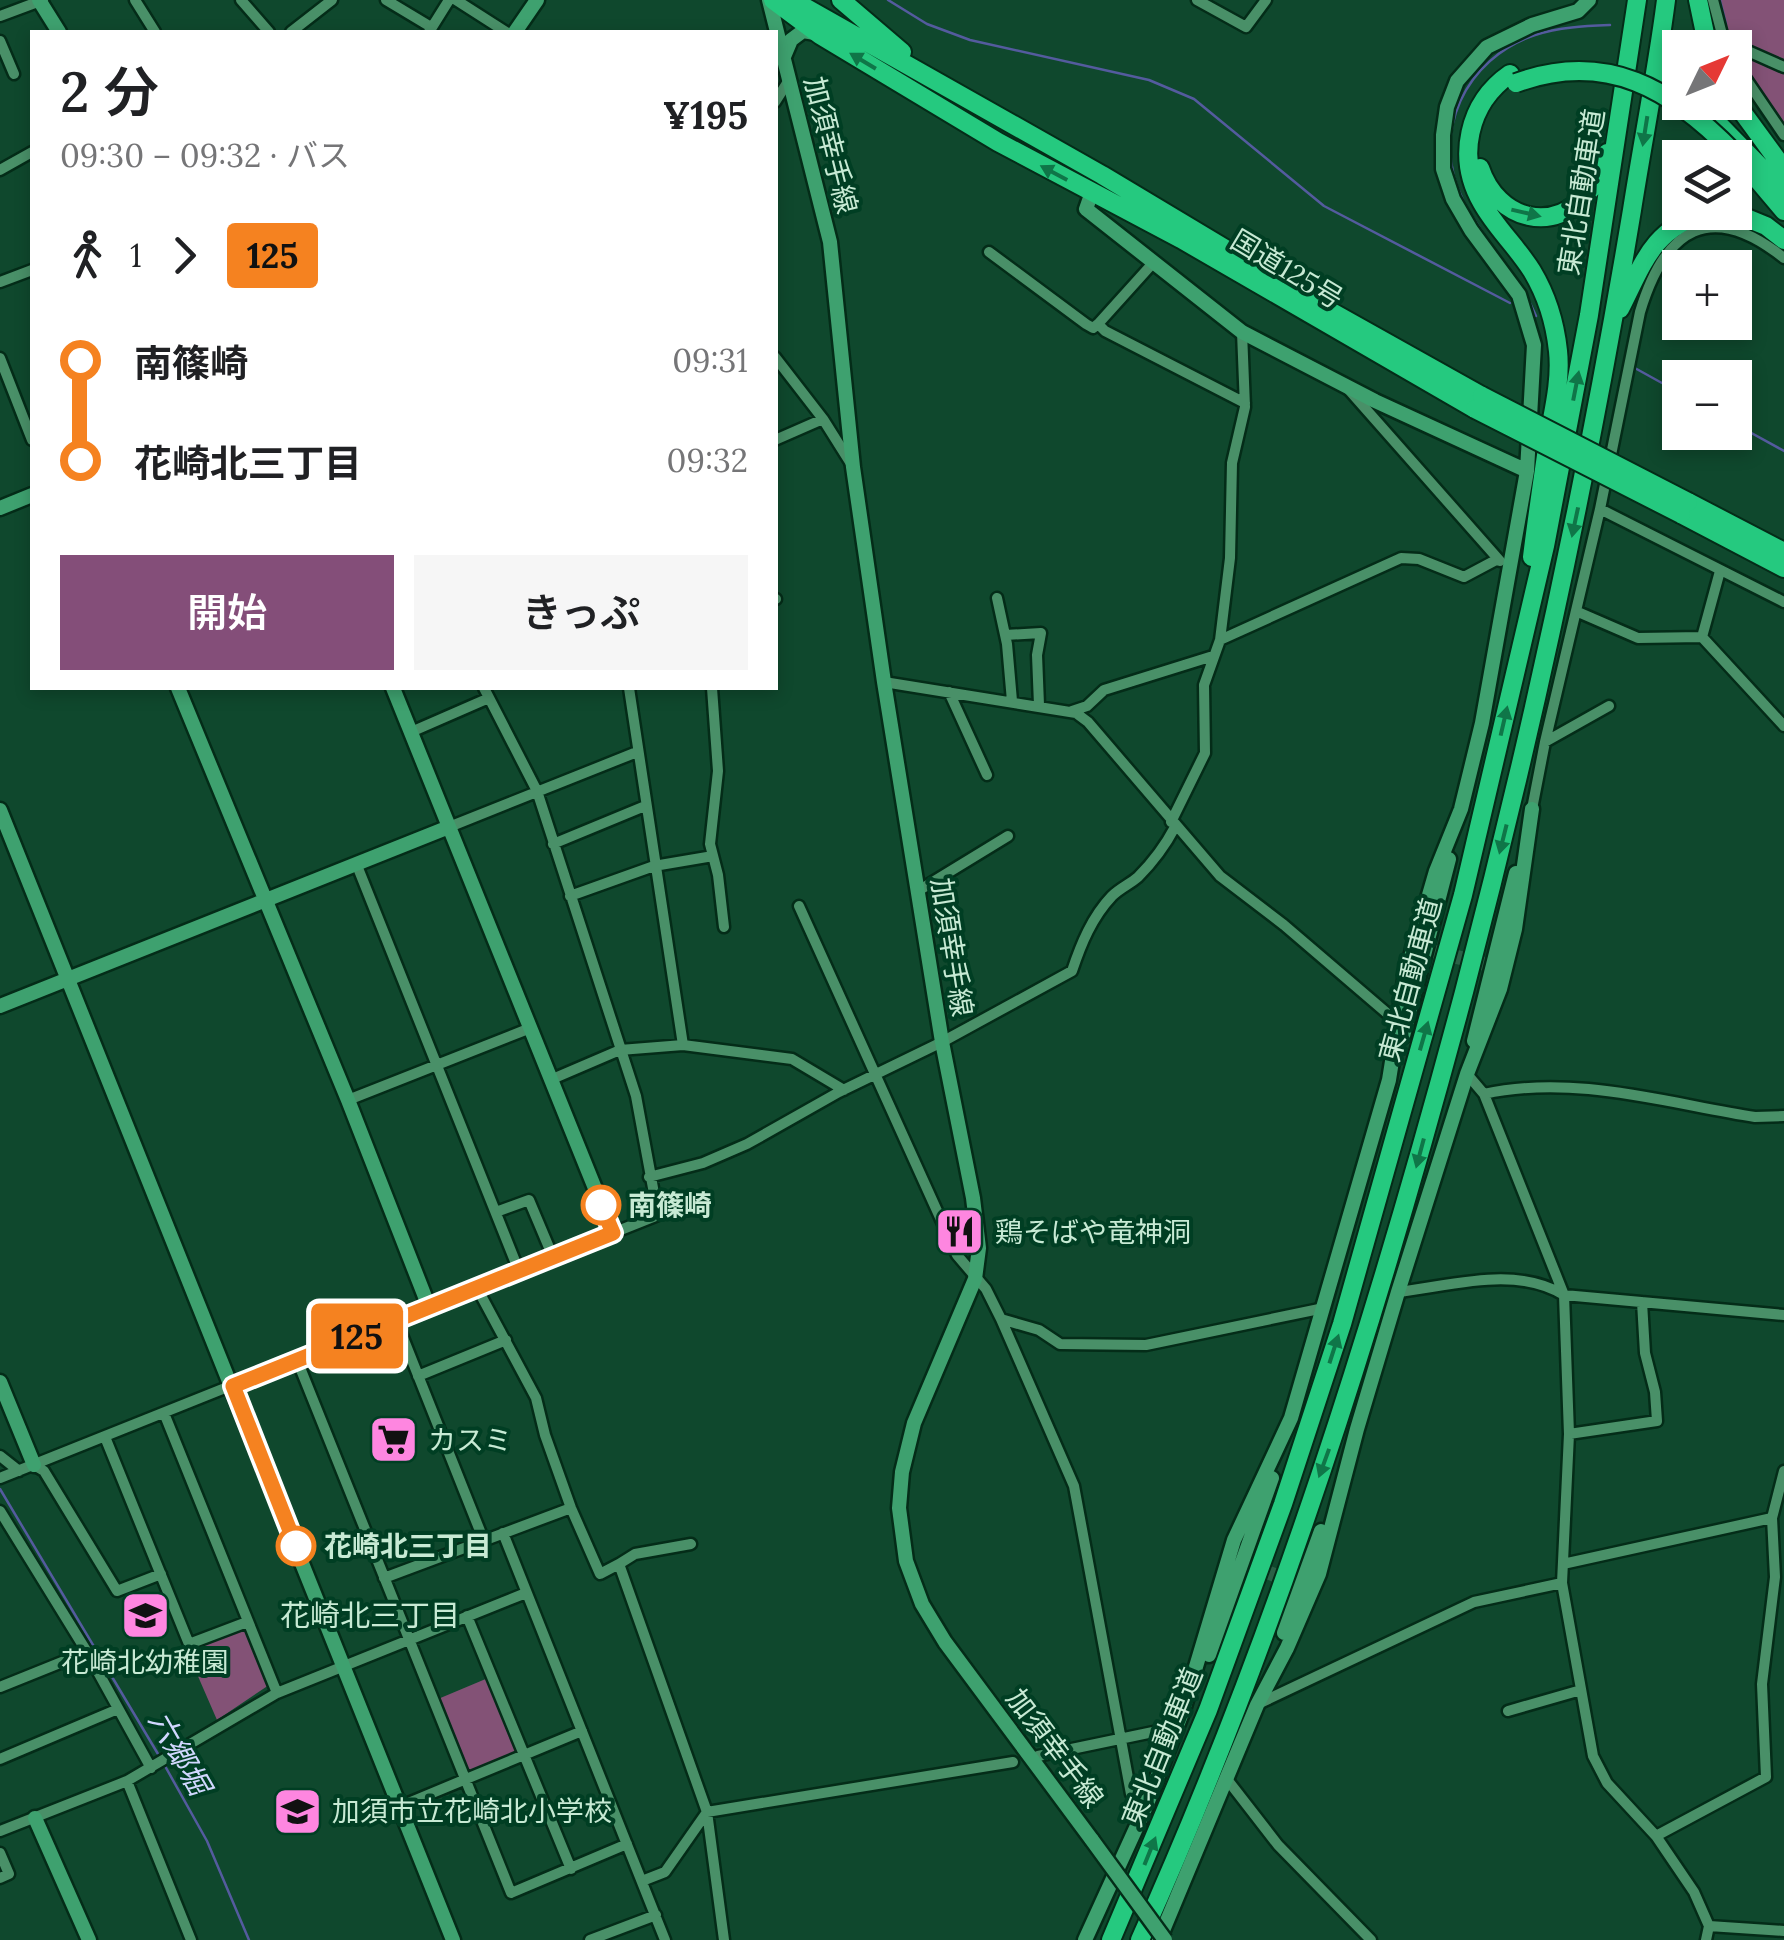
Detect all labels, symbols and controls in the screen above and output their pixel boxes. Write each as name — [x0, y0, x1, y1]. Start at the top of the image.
north arrow — [1662, 30, 1752, 120]
map controls — [1662, 30, 1752, 450]
one-way arrow — [849, 53, 877, 70]
text: 2 分 — [60, 57, 159, 127]
street label: 加須幸手線 — [797, 73, 865, 217]
text: ¥195 — [663, 91, 748, 139]
street label: 東北自動車道 — [1550, 106, 1612, 278]
one-way arrow — [1637, 116, 1652, 147]
text: 09:30 – 09:32 · バス — [60, 135, 350, 176]
button: layers — [1662, 140, 1752, 230]
one-way arrow — [1040, 164, 1069, 181]
one-way arrow — [1511, 206, 1542, 221]
street label: 国道125号 — [1224, 222, 1350, 316]
icon: walk — [60, 228, 115, 283]
icon: forward — [157, 228, 212, 283]
text: 125 — [247, 233, 298, 278]
text: 1 — [130, 235, 142, 276]
button: + — [1662, 250, 1752, 340]
text: 南篠崎 — [134, 339, 248, 387]
text: 09:31 — [672, 340, 748, 381]
button: − — [1662, 360, 1752, 450]
one-way arrow — [1569, 369, 1584, 401]
text: 花崎北三丁目 — [134, 439, 362, 487]
text: 09:32 — [667, 440, 748, 481]
one-way arrow — [1567, 507, 1583, 538]
button: 開始 — [60, 555, 394, 670]
button: きっぷ — [414, 555, 748, 670]
one-way arrow — [1496, 705, 1512, 736]
one-way arrow — [1495, 824, 1510, 855]
street label: 加須幸手線 — [923, 875, 981, 1019]
street label: 東北自動車道 — [1371, 894, 1449, 1066]
one-way arrow — [1417, 1020, 1432, 1051]
one-way arrow — [1412, 1138, 1427, 1169]
marker: 南篠崎 — [582, 1186, 620, 1224]
place label: 南篠崎 — [628, 1187, 712, 1223]
restaurant icon: 鶏そばや竜神洞 — [934, 1206, 986, 1258]
place label: 鶏そばや竜神洞 — [995, 1214, 1191, 1250]
line badge: 125 — [300, 1304, 414, 1368]
text: 125 — [331, 1314, 383, 1359]
one-way arrow — [1327, 1333, 1342, 1363]
supermarket icon: カスミ — [367, 1414, 419, 1466]
place label: カスミ — [428, 1422, 512, 1458]
one-way arrow — [1316, 1449, 1331, 1479]
marker: 花崎北三丁目 — [277, 1527, 315, 1565]
place label: 花崎北三丁目 — [324, 1528, 492, 1564]
school or university icon: 花崎北幼稚園 — [119, 1589, 171, 1641]
district label: 花崎北三丁目 — [280, 1596, 460, 1634]
place label: 花崎北幼稚園 — [61, 1644, 229, 1680]
street label: 東北自動車道 — [1114, 1662, 1210, 1832]
street label: 加須幸手線 — [998, 1681, 1112, 1815]
water label: 六郷堀 — [141, 1704, 221, 1804]
school or university icon: 加須市立花崎北小学校 — [271, 1785, 323, 1837]
place label: 加須市立花崎北小学校 — [332, 1793, 612, 1829]
one-way arrow — [1142, 1836, 1158, 1865]

